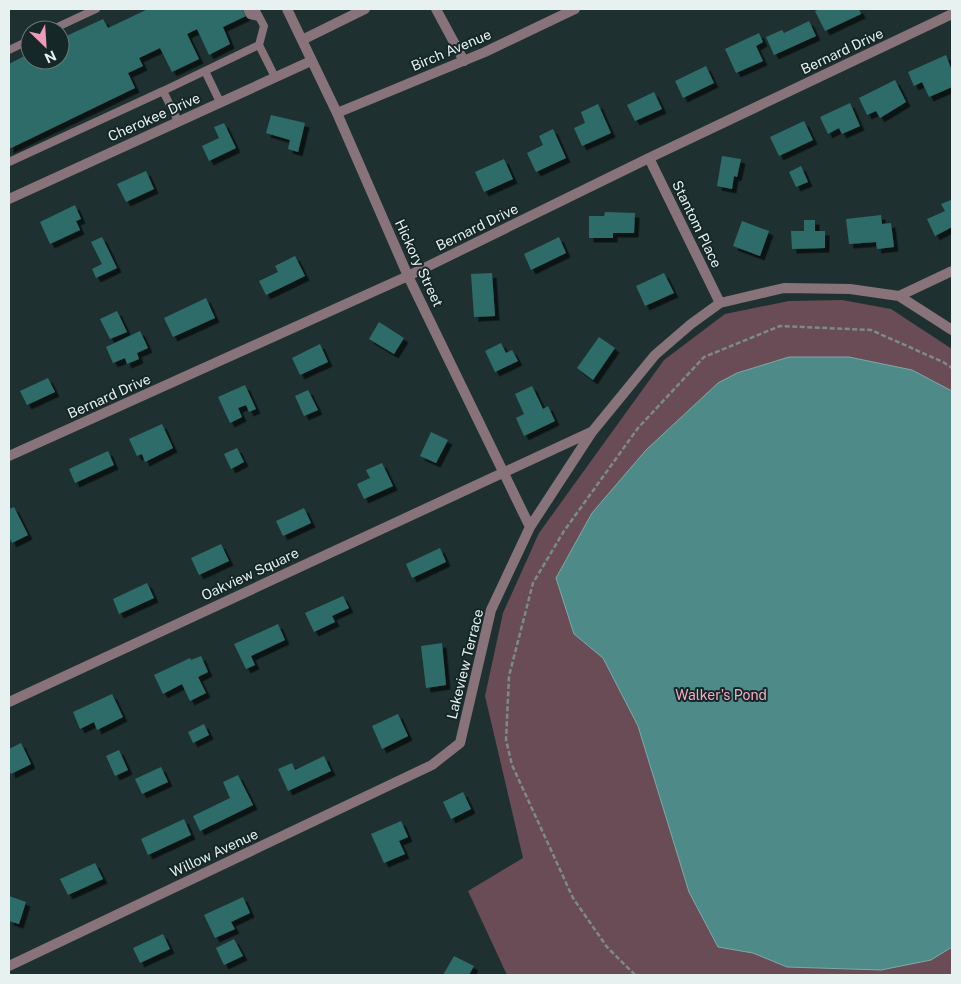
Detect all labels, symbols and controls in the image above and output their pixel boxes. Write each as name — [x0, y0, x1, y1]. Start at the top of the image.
north arrow — [20, 20, 70, 70]
street label: Bernard Drive — [798, 25, 886, 77]
street label: Birch Avenue — [409, 26, 493, 74]
text: N — [42, 47, 59, 66]
street label: Cherokee Drive — [105, 90, 203, 144]
street label: Stantom Place — [669, 178, 725, 270]
street label: Bernard Drive — [433, 200, 521, 254]
street label: Hickory Street — [392, 217, 446, 309]
street label: Bernard Drive — [65, 371, 153, 421]
street label: Oakview Square — [199, 544, 301, 604]
street label: Lakeview Terrace — [444, 607, 486, 721]
park label: Walker's Pond — [675, 687, 767, 703]
street label: Willow Avenue — [168, 826, 260, 880]

